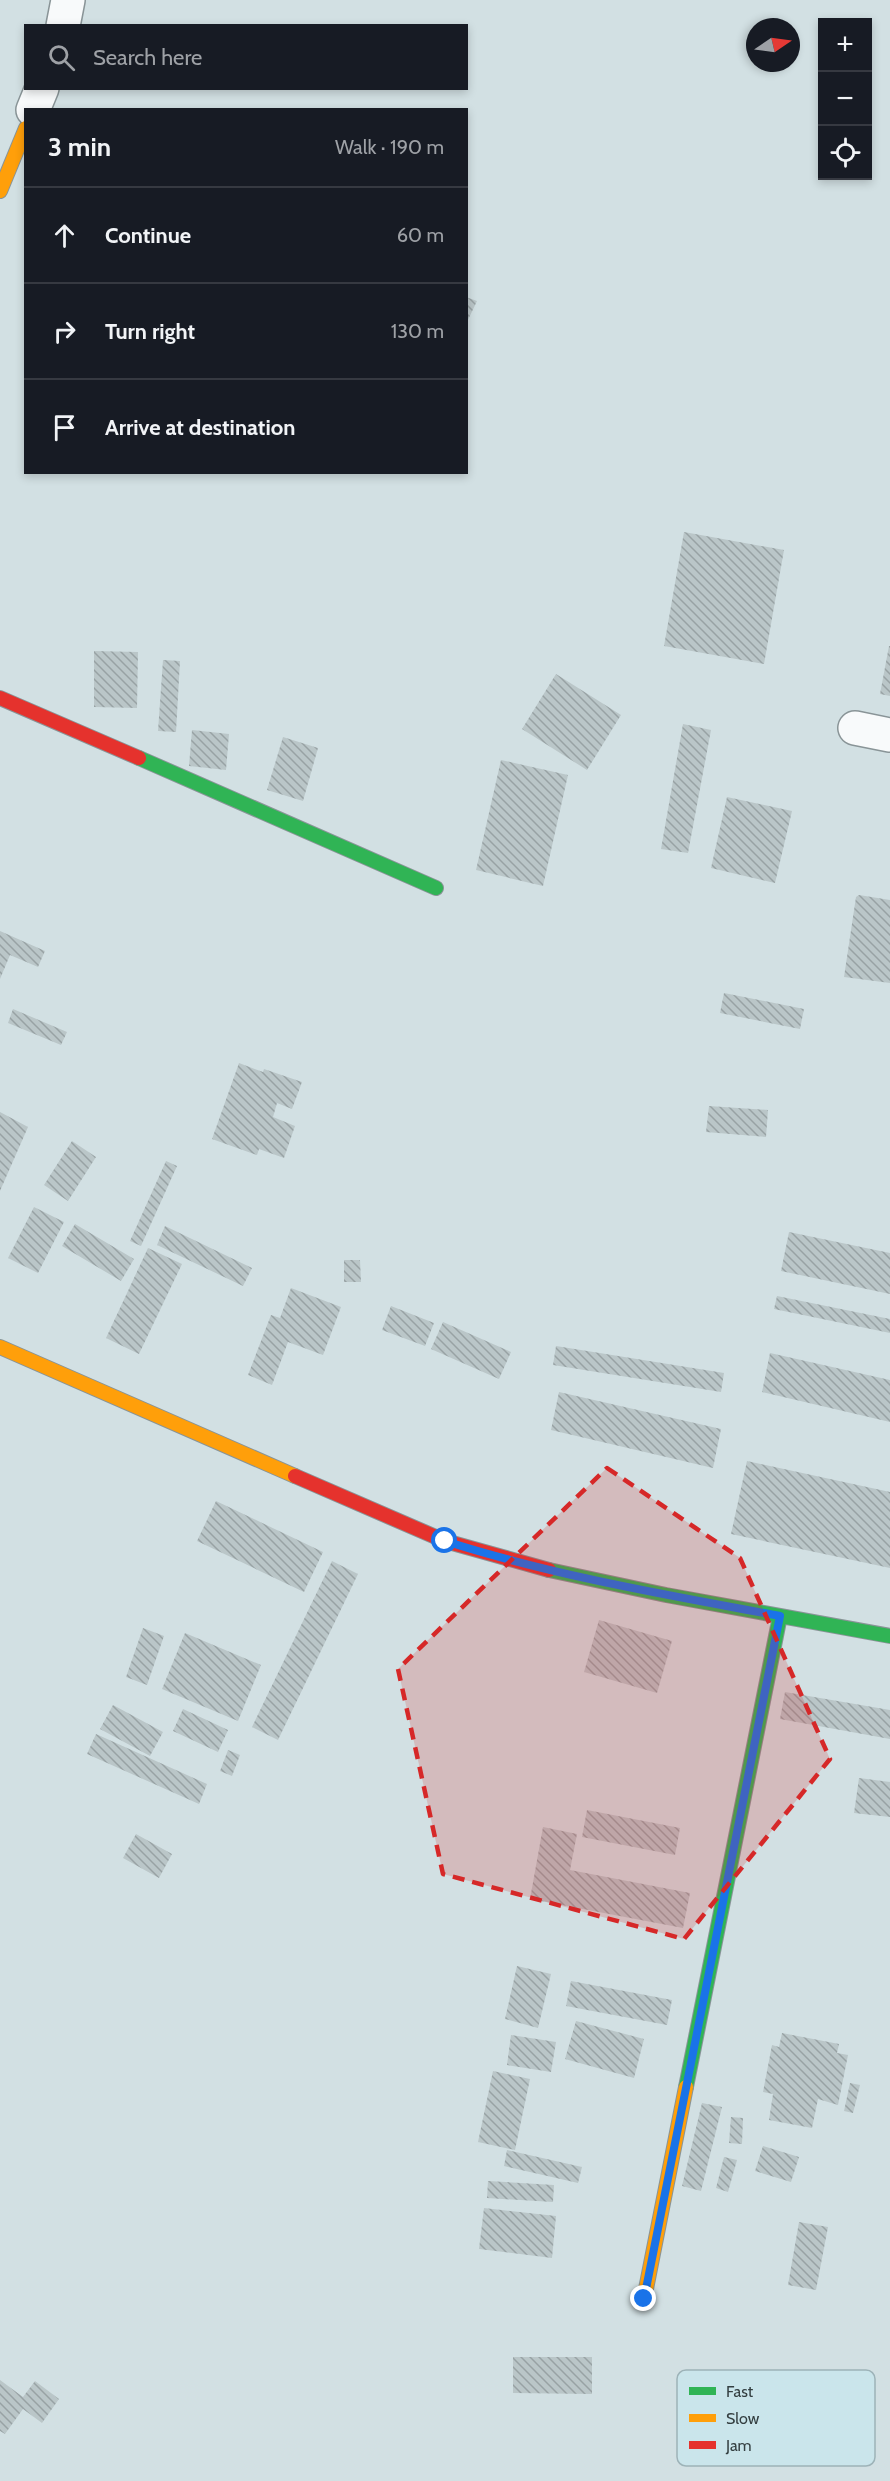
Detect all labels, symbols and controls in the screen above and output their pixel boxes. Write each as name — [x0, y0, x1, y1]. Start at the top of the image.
north arrow — [746, 18, 800, 72]
map controls — [818, 18, 872, 180]
button: + — [818, 18, 872, 72]
search box — [24, 24, 468, 90]
icon: search — [45, 41, 78, 74]
text: Search here — [93, 44, 202, 71]
button: − — [818, 72, 872, 126]
button: locate — [818, 126, 872, 180]
text: 3 min — [48, 131, 111, 163]
text: Walk · 190 m — [335, 135, 444, 159]
icon: ahead — [48, 219, 81, 252]
text: Continue — [105, 222, 191, 249]
text: 60 m — [397, 223, 444, 247]
icon: right — [48, 315, 81, 348]
text: Turn right — [105, 318, 195, 345]
text: 130 m — [391, 319, 444, 343]
icon: arrive — [48, 411, 81, 444]
text: Arrive at destination — [105, 414, 295, 441]
route start — [431, 1527, 457, 1553]
route end — [630, 2285, 656, 2311]
legend — [677, 2370, 875, 2466]
text: Fast — [726, 2382, 754, 2401]
text: Slow — [726, 2409, 760, 2428]
text: Jam — [725, 2436, 752, 2455]

